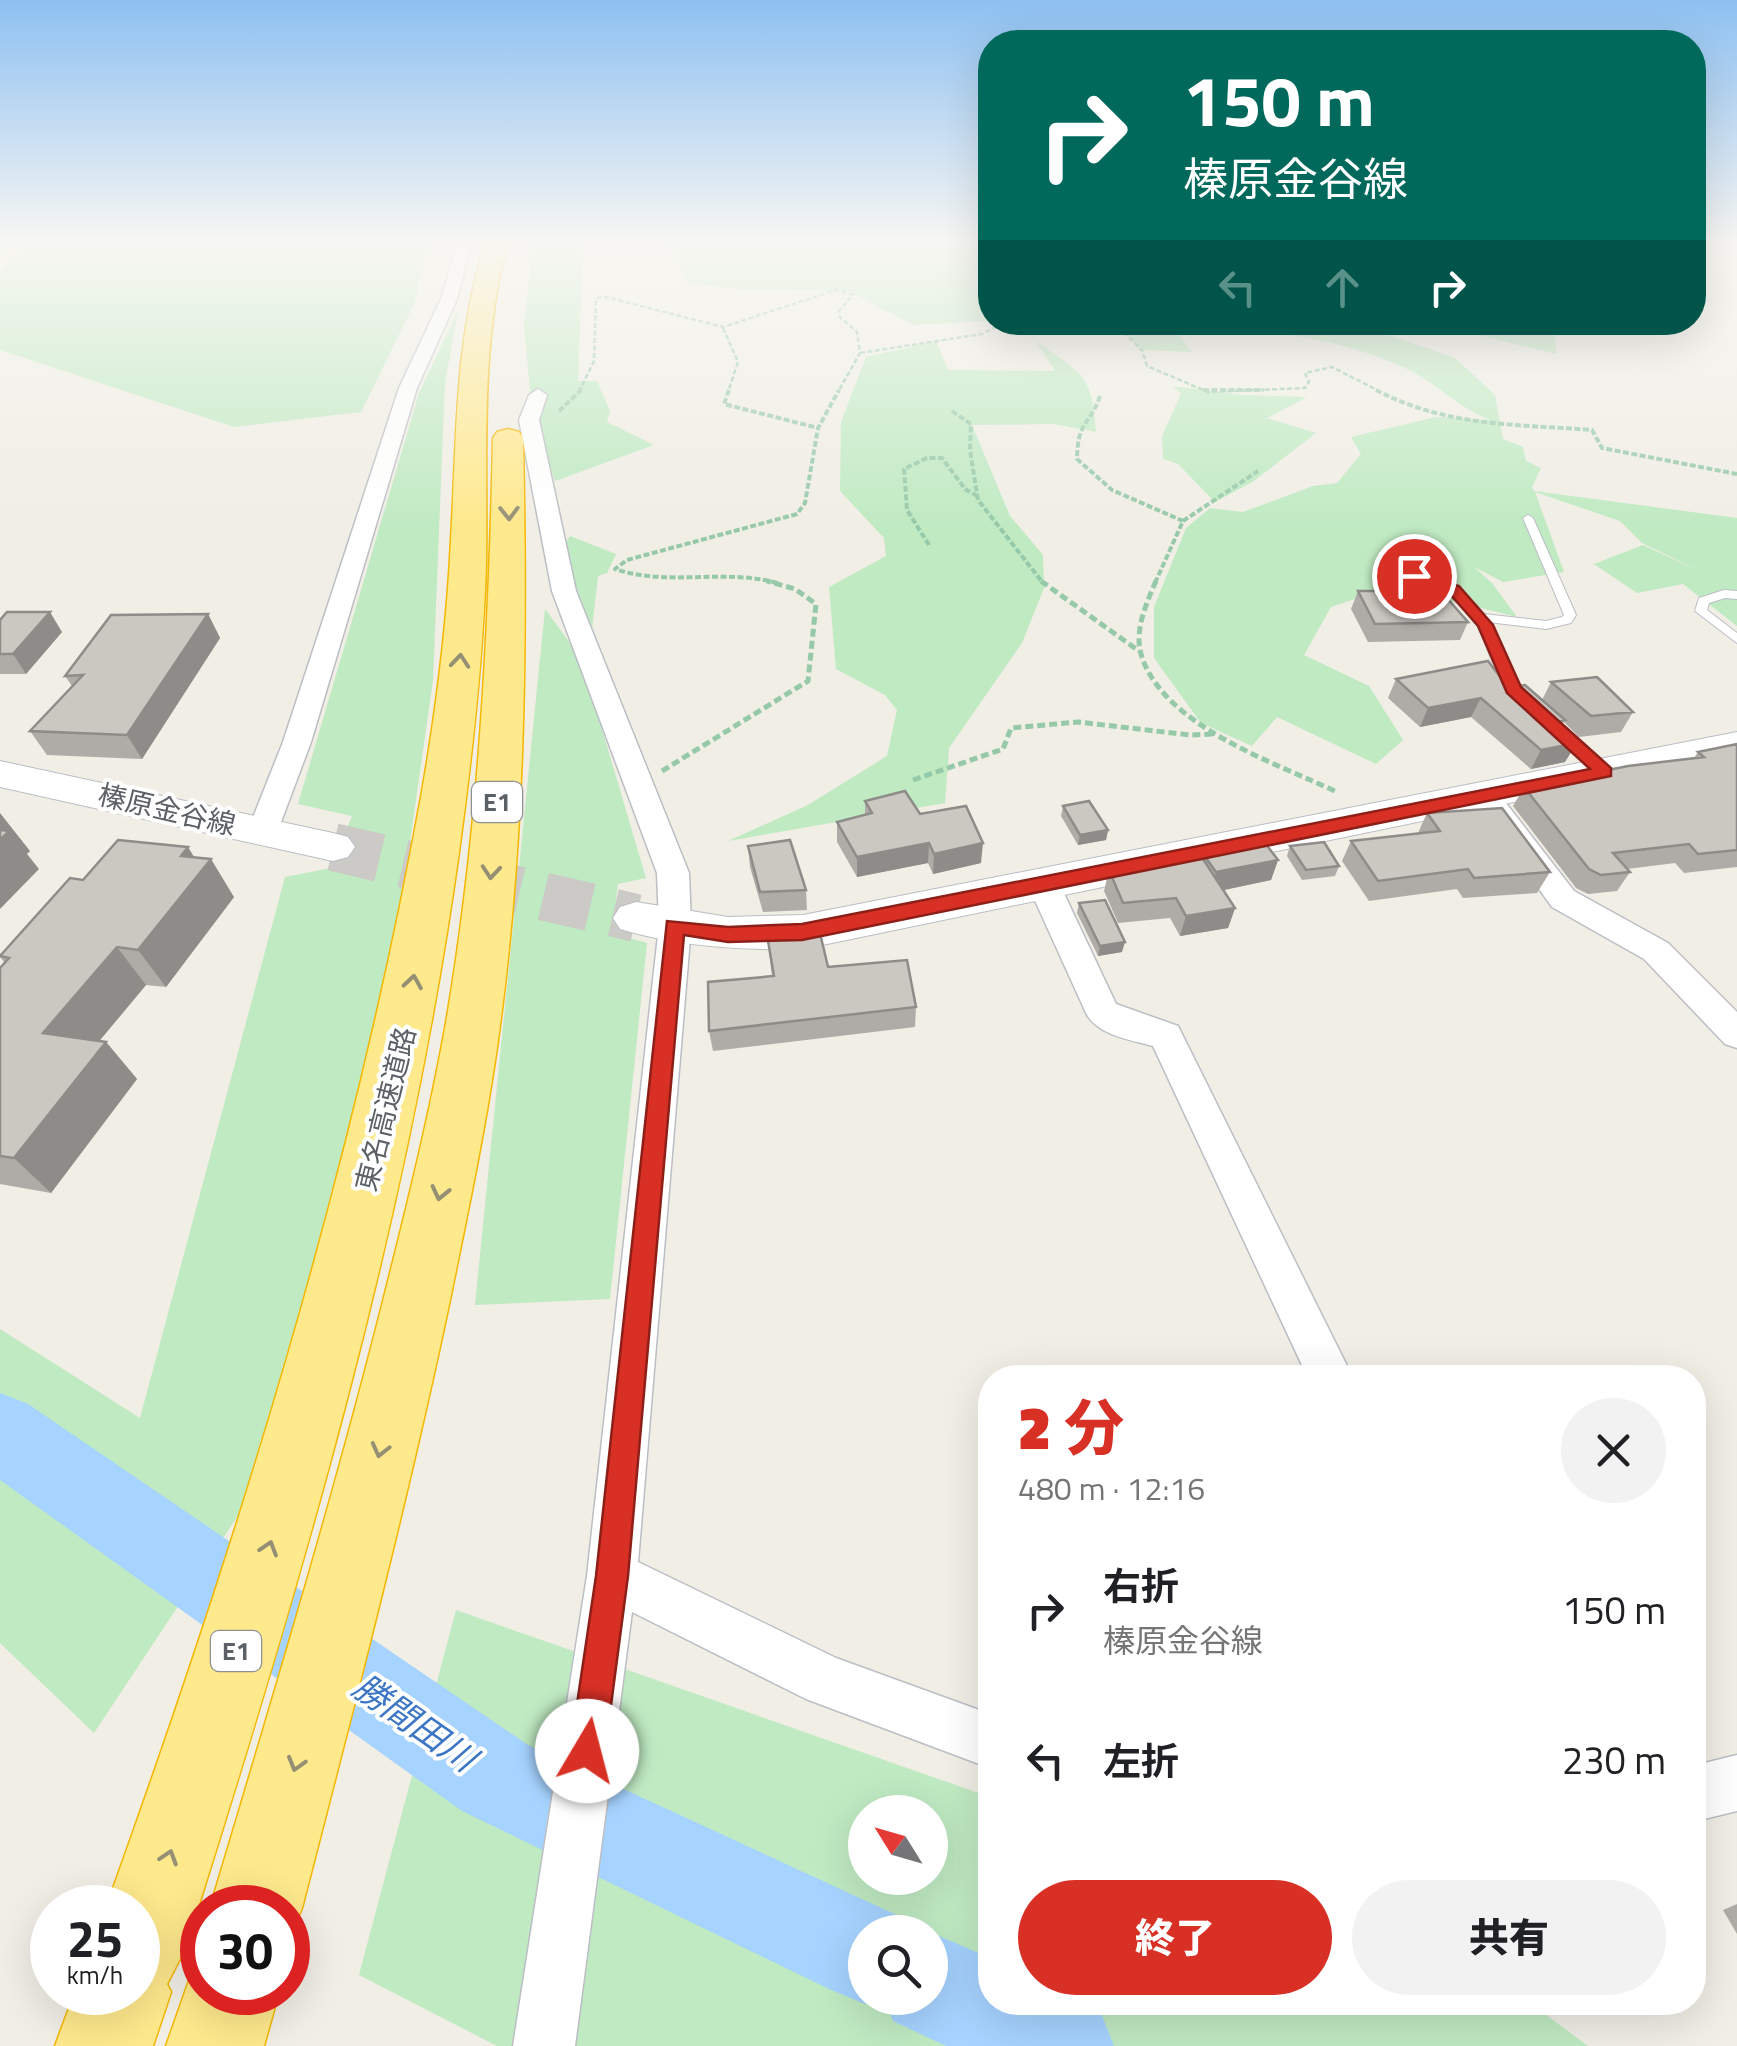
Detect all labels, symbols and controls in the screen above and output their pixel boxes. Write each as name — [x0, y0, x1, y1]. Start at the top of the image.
text: 150 m — [1183, 47, 1375, 153]
icon: right — [1018, 70, 1148, 200]
text: 榛原金谷線 — [1183, 144, 1408, 212]
icon: left — [1210, 260, 1265, 315]
icon: ahead — [1315, 260, 1370, 315]
icon: right — [1420, 260, 1475, 315]
one-way arrow — [498, 505, 519, 521]
pin — [1372, 534, 1457, 619]
icon: arrive — [1387, 549, 1442, 604]
one-way arrow — [448, 652, 470, 668]
street label: 榛原金谷線 — [94, 772, 240, 846]
road number: E1 — [472, 782, 522, 822]
one-way arrow — [481, 864, 502, 880]
one-way arrow — [402, 974, 423, 990]
street label: 東名高速道路 — [344, 1022, 426, 1196]
one-way arrow — [431, 1184, 452, 1201]
text: 2 分 — [1018, 1381, 1124, 1472]
button: close — [1561, 1398, 1666, 1503]
one-way arrow — [371, 1441, 392, 1458]
text: 480 m · 12:16 — [1018, 1464, 1205, 1512]
one-way arrow — [257, 1540, 278, 1557]
text: 右折 — [1103, 1557, 1179, 1615]
text: 150 m — [1562, 1581, 1666, 1639]
icon: right — [1018, 1583, 1073, 1638]
text: 榛原金谷線 — [1103, 1616, 1263, 1664]
road number: E1 — [211, 1631, 261, 1671]
water label: 勝間田川 — [342, 1660, 491, 1787]
position arrow — [535, 1699, 639, 1803]
text: 230 m — [1562, 1731, 1666, 1789]
text: 左折 — [1103, 1732, 1179, 1790]
icon: left — [1018, 1733, 1073, 1788]
one-way arrow — [287, 1755, 308, 1772]
north arrow — [848, 1795, 948, 1895]
map controls — [848, 1795, 948, 2015]
one-way arrow — [157, 1849, 178, 1866]
button: 終了 — [1018, 1880, 1332, 1995]
button: 共有 — [1352, 1880, 1666, 1995]
speed limit sign: 30 — [180, 1885, 310, 2015]
text: 25 — [67, 1900, 123, 1976]
button: search — [848, 1915, 948, 2015]
text: km/h — [67, 1956, 123, 1994]

